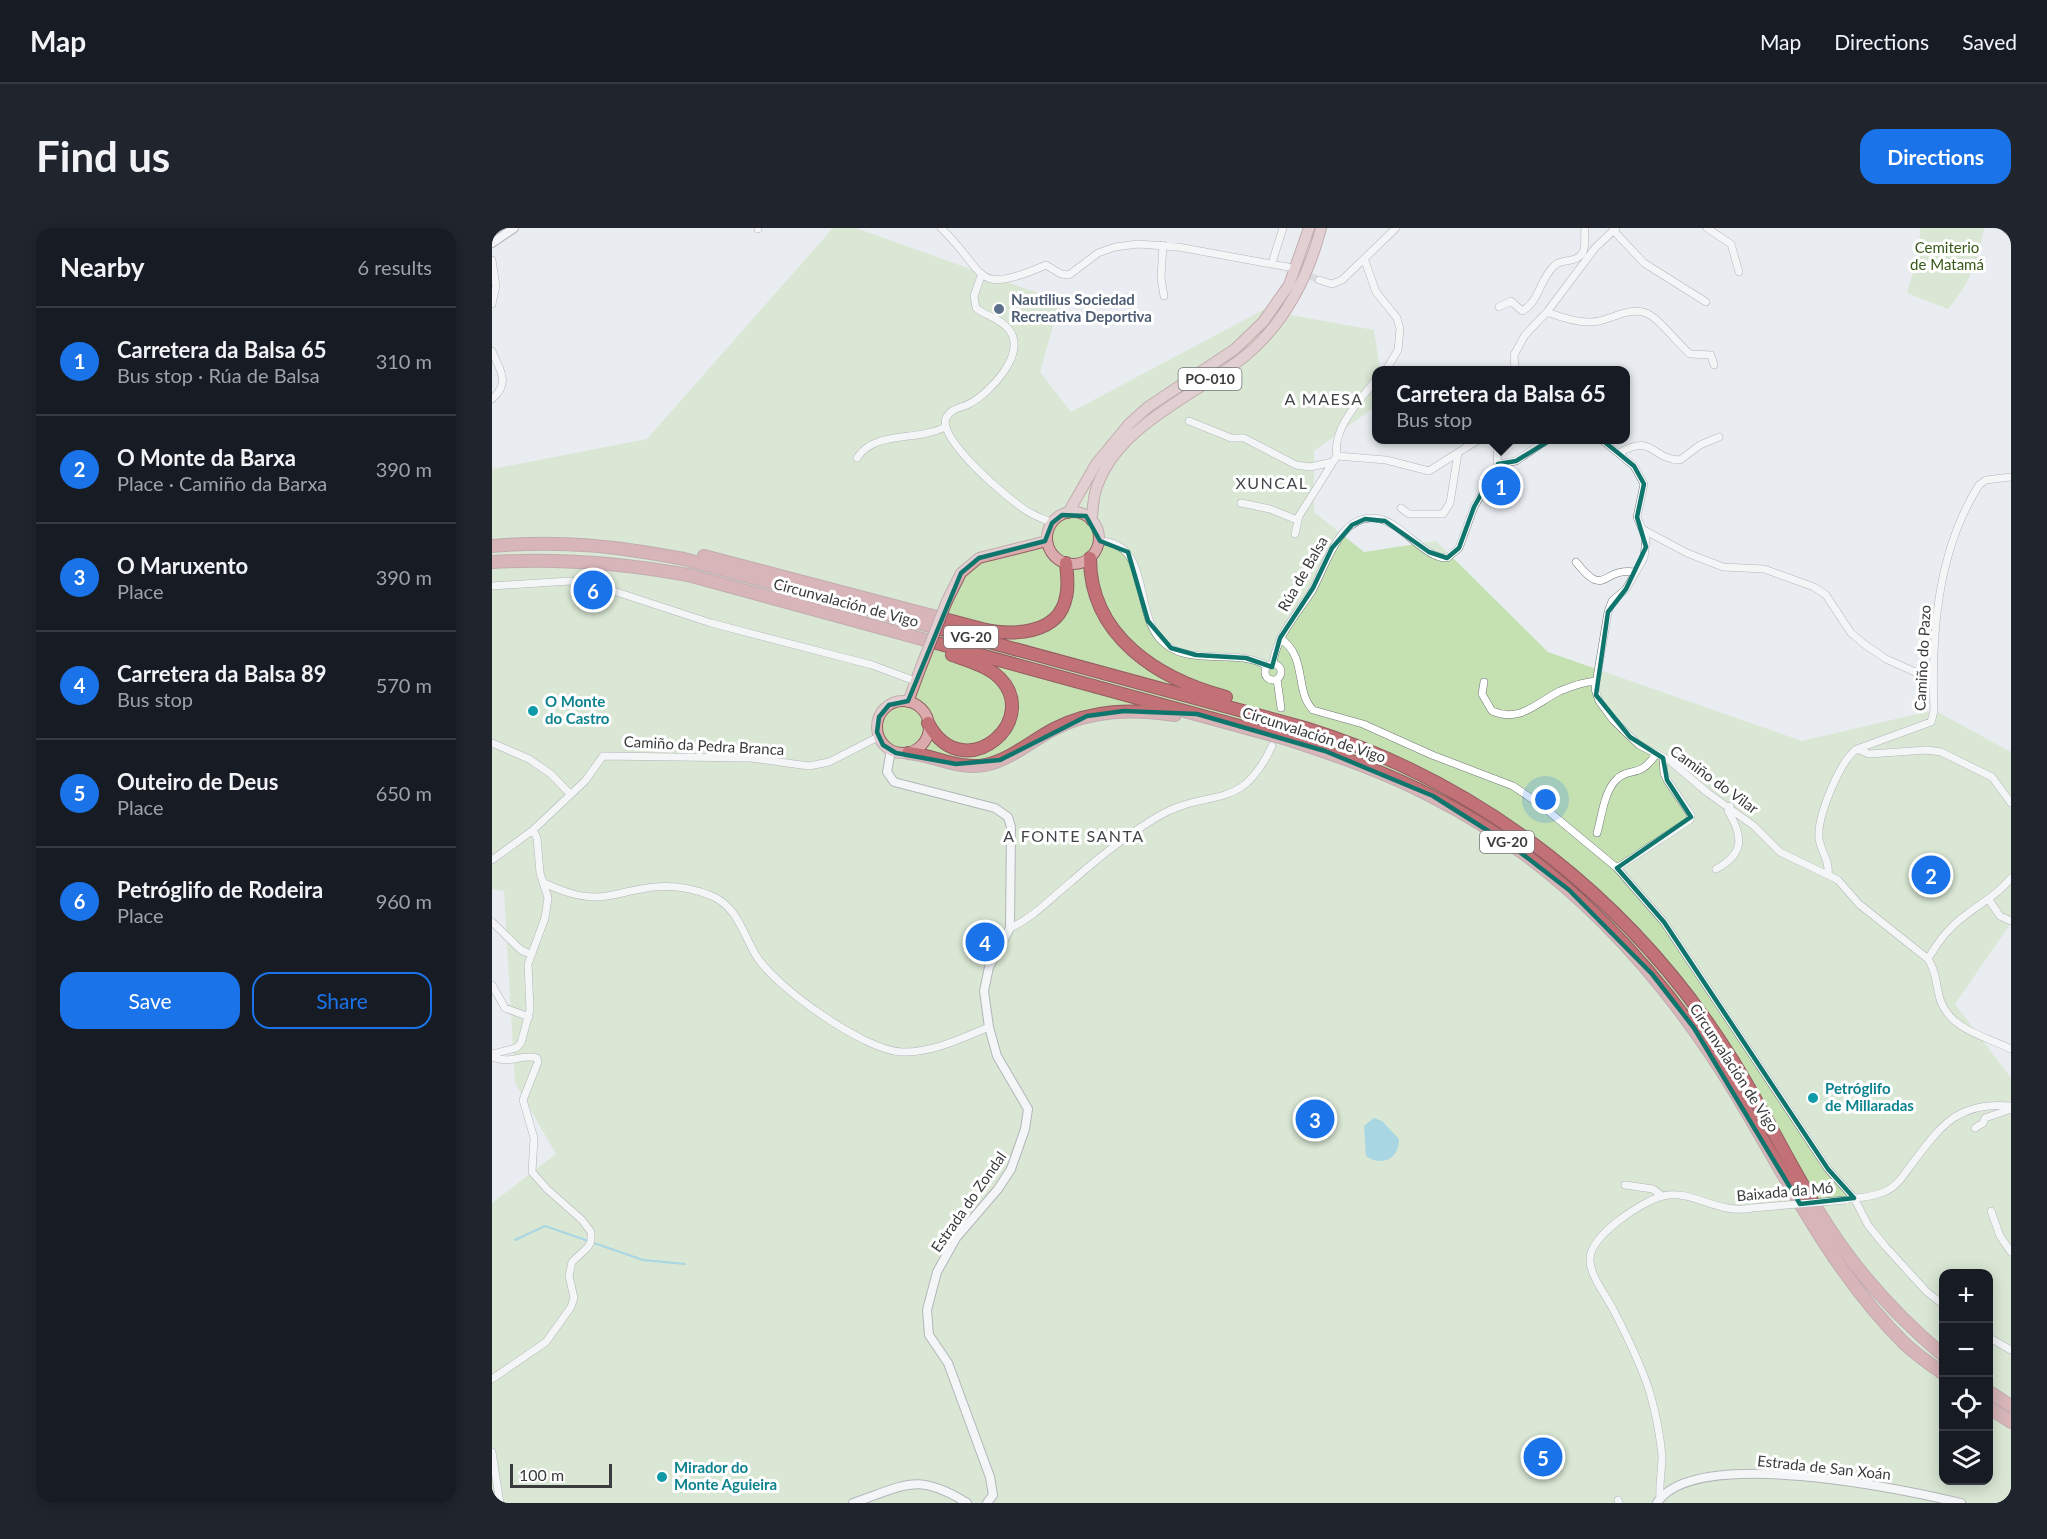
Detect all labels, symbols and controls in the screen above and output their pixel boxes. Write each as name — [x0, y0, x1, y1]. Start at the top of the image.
text: Map — [30, 24, 86, 58]
text: Map — [1760, 29, 1801, 54]
text: Directions — [1834, 29, 1929, 54]
text: Saved — [1962, 29, 2017, 54]
button: Directions — [1860, 129, 2011, 184]
text: Find us — [36, 131, 170, 181]
park label: Cemiterio de Matamá — [1910, 238, 1984, 273]
text: Nearby — [60, 251, 145, 283]
text: 6 results — [357, 255, 432, 279]
place label: Nautilius Sociedad Recreativa Deportiva — [1011, 290, 1152, 325]
marker: Nautilius Sociedad Recreativa Deportiva — [992, 302, 1006, 316]
text: Carretera da Balsa 65 — [117, 336, 327, 363]
text: 1 — [74, 349, 85, 373]
text: 310 m — [376, 349, 432, 373]
text: Bus stop · Rúa de Balsa — [117, 363, 320, 387]
popup — [1372, 366, 1630, 444]
road number: PO-010 — [1178, 368, 1242, 390]
text: Carretera da Balsa 65 — [1396, 380, 1606, 407]
district label: A MAESA — [1284, 389, 1364, 408]
text: Bus stop — [1396, 407, 1472, 431]
text: O Monte da Barxa — [117, 444, 296, 471]
text: 2 — [74, 457, 85, 481]
text: 390 m — [376, 457, 432, 481]
pin: 1 — [1482, 464, 1520, 508]
text: Place · Camiño da Barxa — [117, 471, 327, 495]
district label: XUNCAL — [1235, 473, 1309, 492]
street label: Rúa de Balsa — [1273, 533, 1331, 614]
text: O Maruxento — [117, 552, 248, 579]
text: 3 — [74, 565, 85, 589]
text: 390 m — [376, 565, 432, 589]
pin: 6 — [574, 568, 612, 613]
street label: Circunvalación de Vigo — [772, 574, 921, 630]
text: Place — [117, 579, 164, 603]
street label: Camiño do Pazo — [1910, 604, 1934, 711]
road number: VG-20 — [944, 626, 998, 648]
text: Carretera da Balsa 89 — [117, 660, 327, 687]
text: 4 — [74, 673, 85, 697]
text: 570 m — [376, 673, 432, 697]
text: Bus stop — [117, 687, 193, 711]
place label: O Monte do Castro — [545, 692, 610, 727]
street label: Circunvalación de Vigo — [1240, 702, 1388, 766]
marker: O Monte do Castro — [526, 704, 540, 718]
street label: Camiño da Pedra Branca — [623, 732, 785, 758]
street label: Camiño do Vilar — [1667, 741, 1763, 818]
text: Outeiro de Deus — [117, 768, 278, 795]
text: 5 — [74, 781, 85, 805]
text: 650 m — [376, 781, 432, 805]
your location — [1531, 785, 1560, 814]
text: Place — [117, 795, 164, 819]
district label: A FONTE SANTA — [1003, 826, 1145, 845]
road number: VG-20 — [1480, 831, 1534, 853]
pin: 2 — [1912, 852, 1950, 898]
text: Petróglifo de Rodeira — [117, 876, 323, 903]
text: 6 — [74, 889, 85, 913]
text: 960 m — [376, 889, 432, 913]
text: Place — [117, 903, 164, 927]
pin: 4 — [966, 920, 1004, 964]
button: Save — [60, 972, 240, 1029]
button: Share — [252, 972, 432, 1029]
street label: Circunvalación de Vigo — [1687, 1000, 1783, 1135]
place label: Petróglifo de Millaradas — [1825, 1079, 1914, 1114]
marker: Petróglifo de Millaradas — [1806, 1091, 1820, 1105]
pin: 3 — [1296, 1096, 1334, 1142]
street label: Estrada do Zondal — [927, 1148, 1010, 1255]
street label: Baixada da Mó — [1736, 1178, 1834, 1204]
map controls — [1939, 1269, 1993, 1485]
button: + — [1939, 1269, 1993, 1323]
button: − — [1939, 1323, 1993, 1377]
button: locate — [1939, 1377, 1993, 1431]
button: layers — [1939, 1431, 1993, 1485]
pin: 5 — [1524, 1434, 1562, 1480]
street label: Estrada de San Xoán — [1756, 1451, 1892, 1483]
place label: Mirador do Monte Aguieira — [674, 1458, 777, 1493]
scale bar — [510, 1461, 612, 1488]
text: 100 m — [519, 1465, 564, 1484]
marker: Mirador do Monte Aguieira — [655, 1470, 669, 1484]

